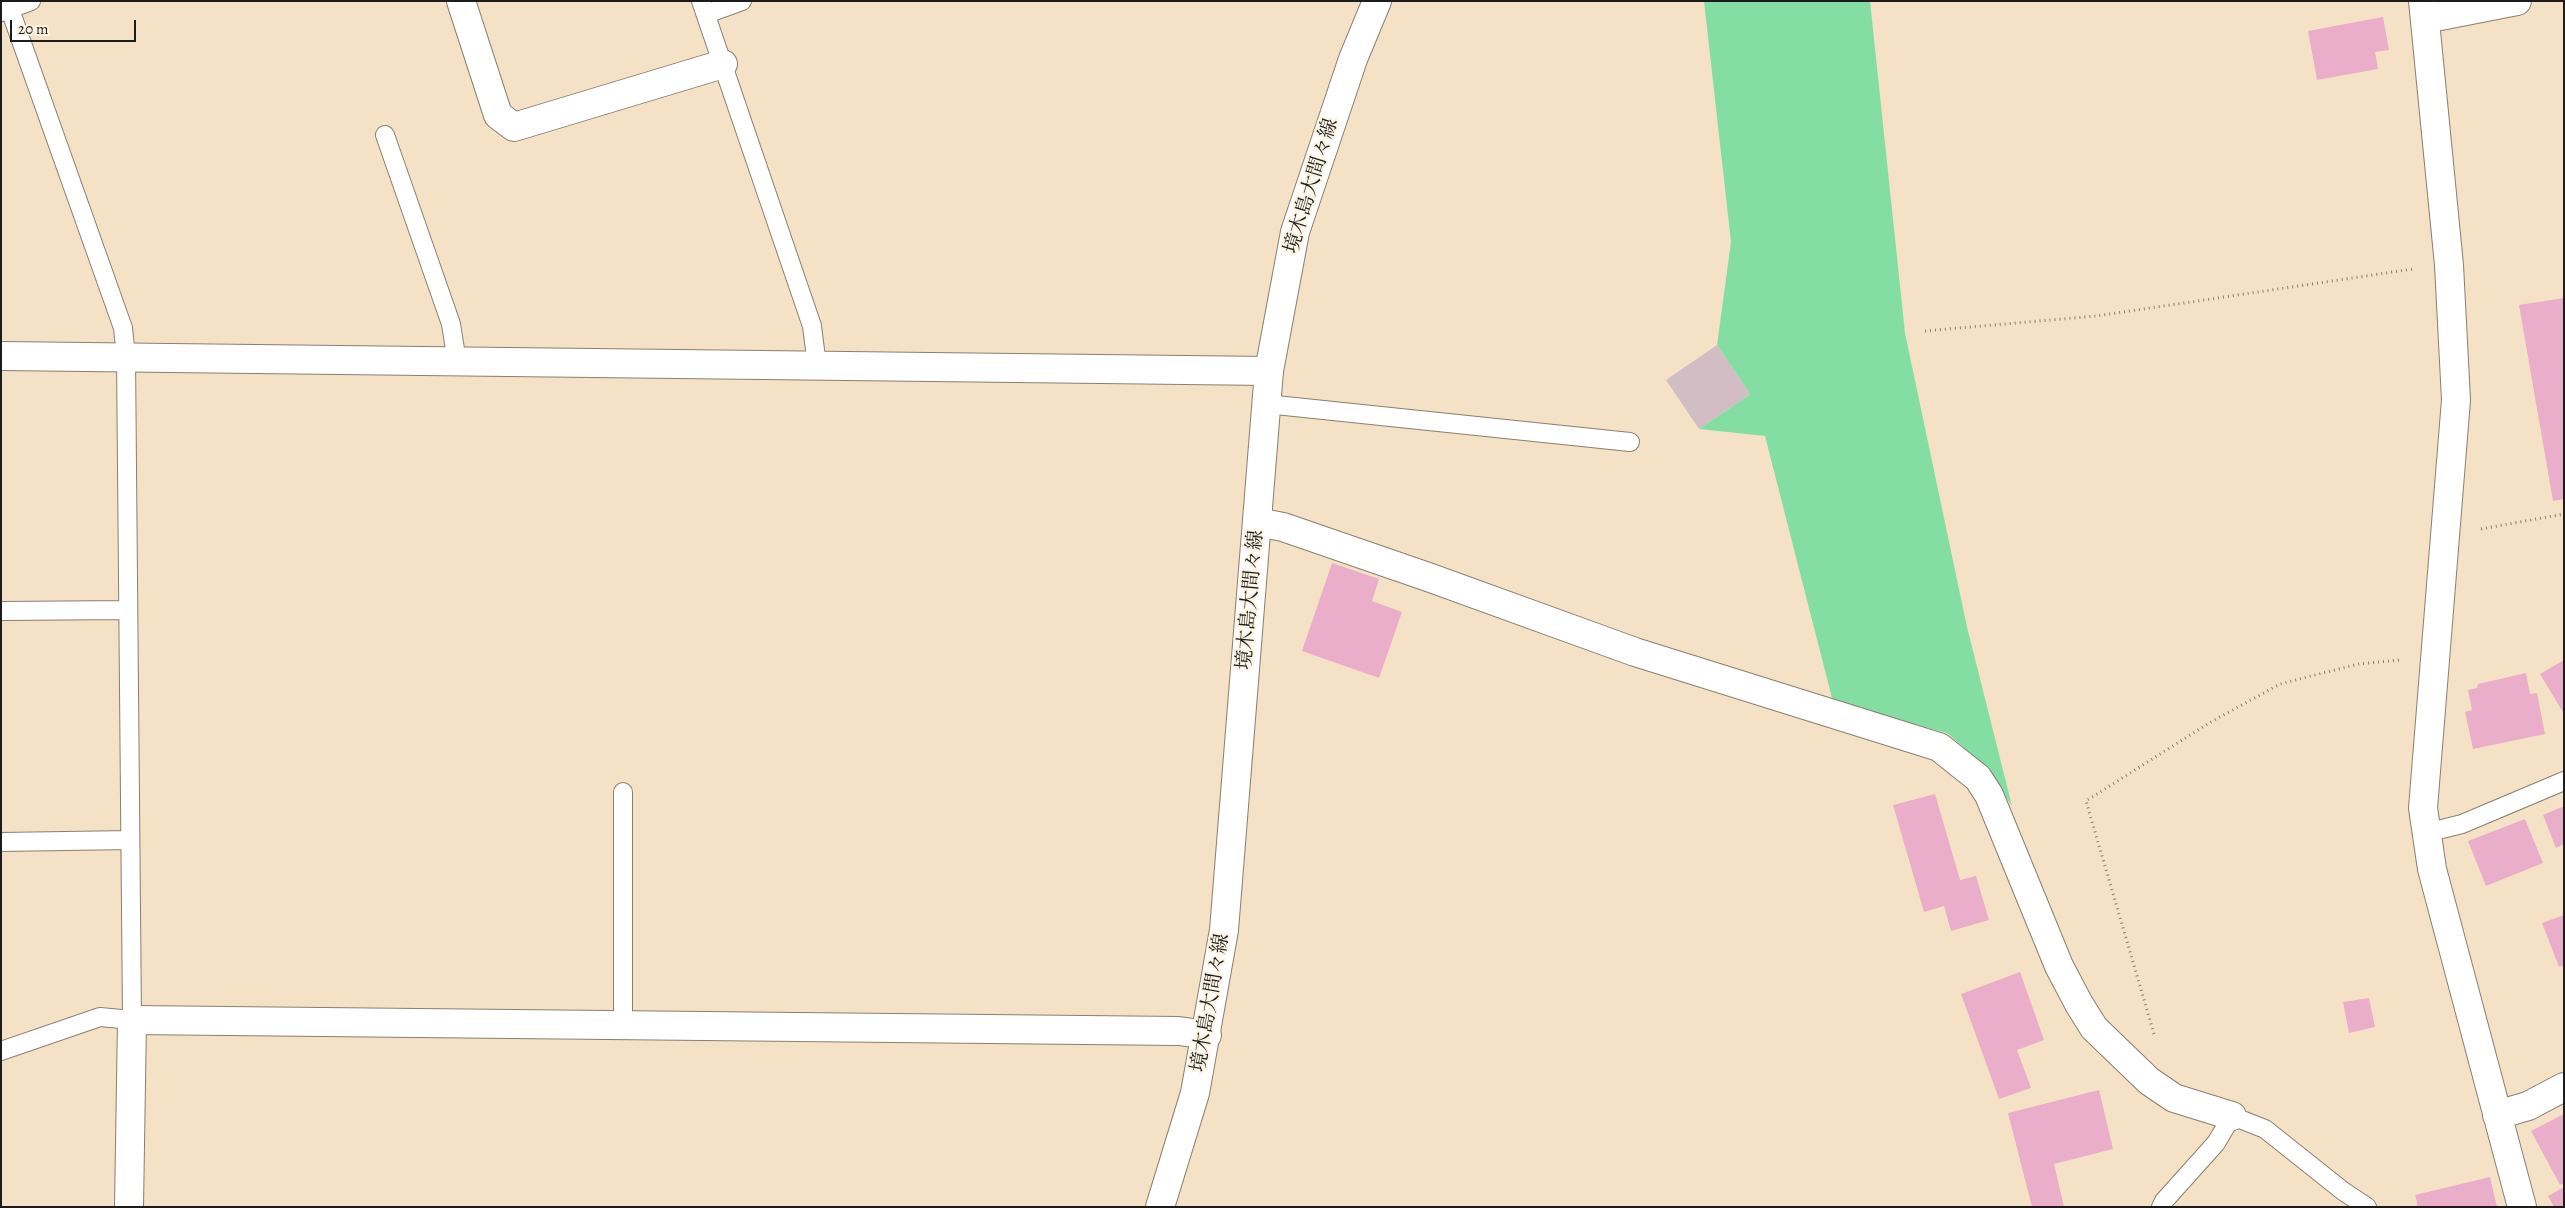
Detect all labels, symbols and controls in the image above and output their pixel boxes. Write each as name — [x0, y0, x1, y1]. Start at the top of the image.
scale bar — [12, 10, 139, 42]
text: 20 m — [18, 19, 49, 39]
street label: 境木島大間々線 — [1280, 116, 1344, 256]
street label: 境木島大間々線 — [1233, 529, 1269, 671]
street label: 境木島大間々線 — [1187, 932, 1235, 1074]

